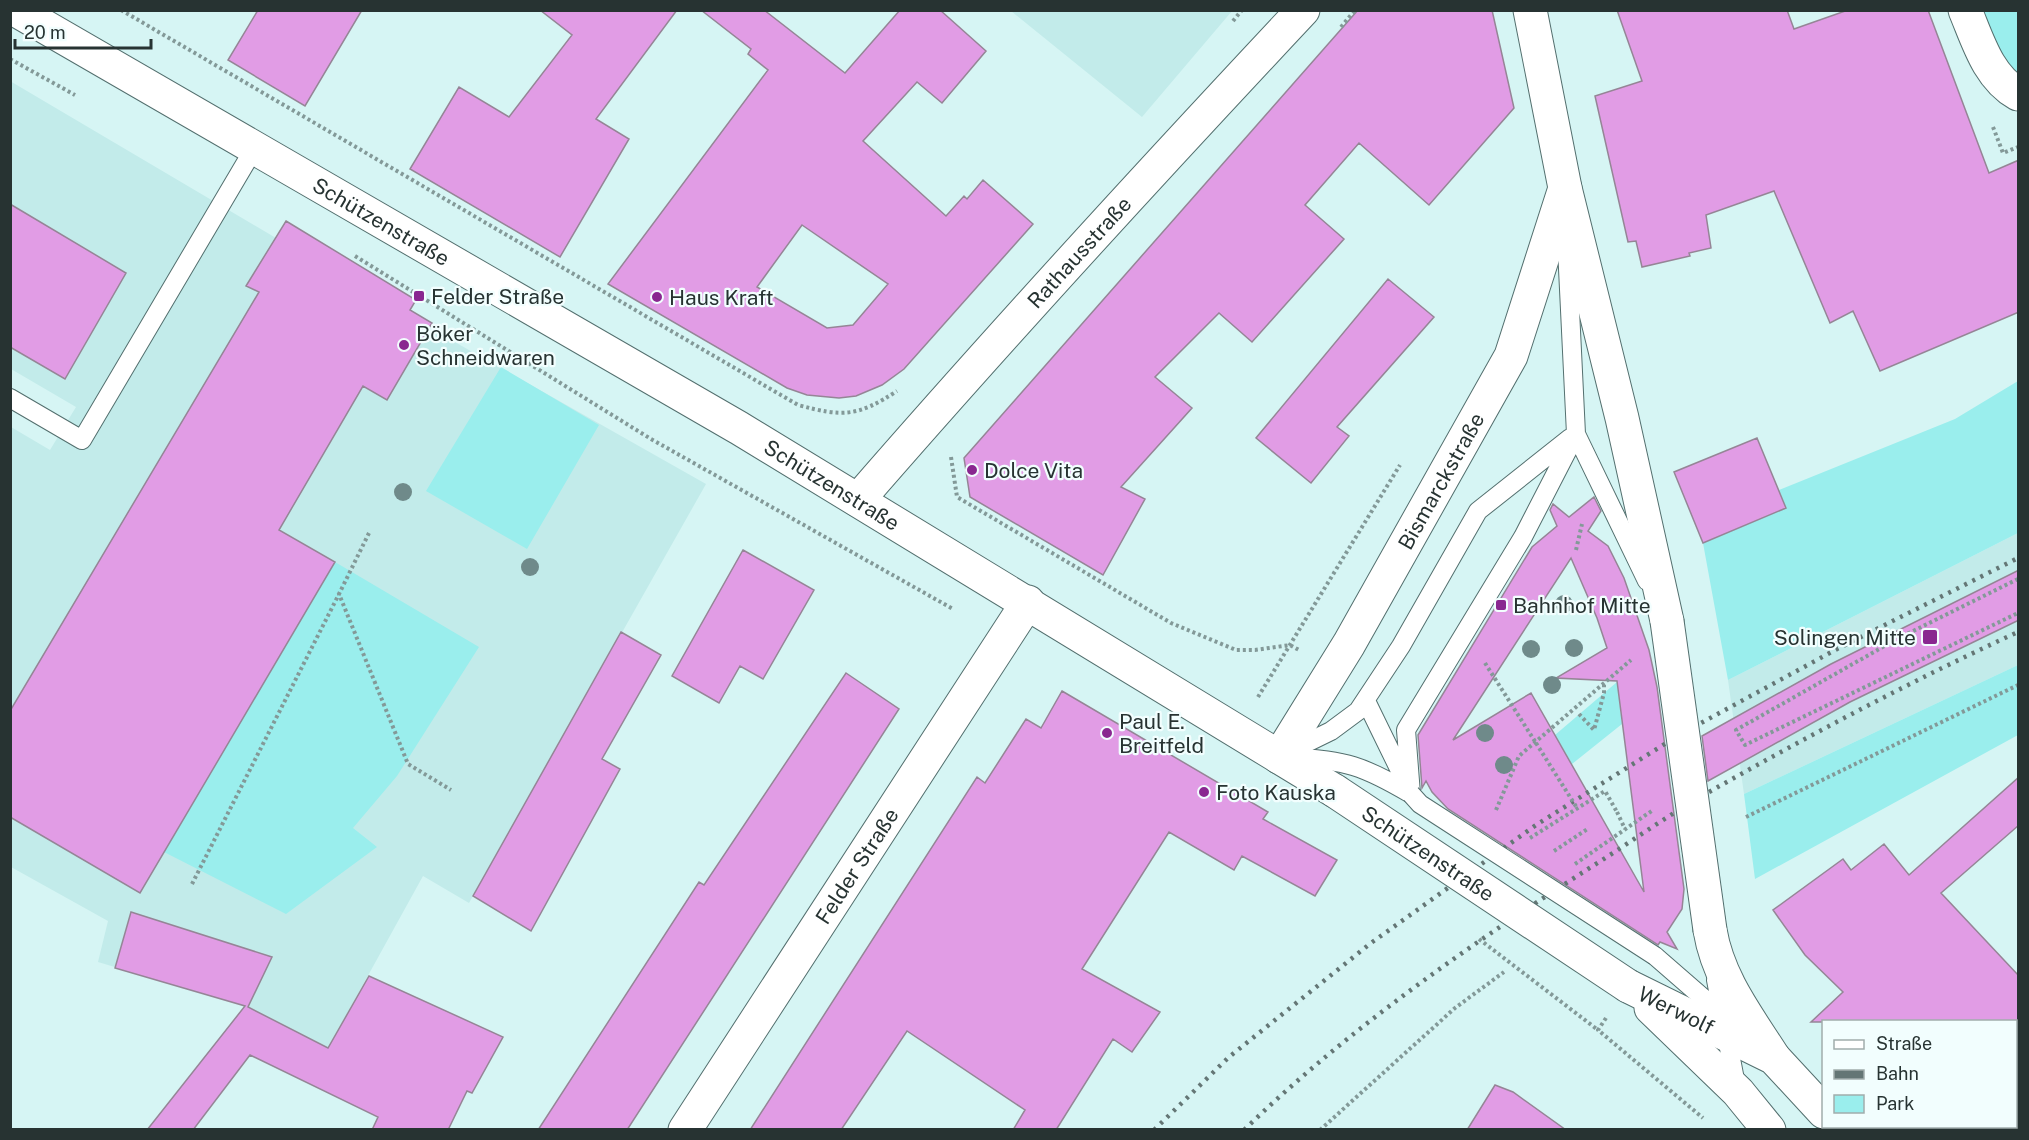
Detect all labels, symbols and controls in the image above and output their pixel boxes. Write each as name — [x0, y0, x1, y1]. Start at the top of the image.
scale bar — [15, 12, 152, 50]
text: 20 m — [24, 22, 66, 43]
street label: Schützenstraße — [308, 172, 454, 271]
street label: Rathausstraße — [1022, 191, 1136, 313]
place label: Felder Straße — [431, 284, 564, 309]
place label: Haus Kraft — [669, 285, 774, 310]
marker: Felder Straße — [412, 289, 426, 303]
marker: Haus Kraft — [650, 290, 664, 304]
place label: Böker Schneidwaren — [416, 321, 555, 370]
marker: Böker Schneidwaren — [397, 338, 411, 352]
street label: Bismarckstraße — [1392, 408, 1489, 554]
street label: Schützenstraße — [760, 434, 904, 535]
place label: Dolce Vita — [984, 458, 1083, 483]
marker: Dolce Vita — [965, 463, 979, 477]
place label: Bahnhof Mitte — [1513, 593, 1651, 618]
marker: Bahnhof Mitte — [1494, 598, 1508, 612]
place label: Solingen Mitte — [1774, 625, 1916, 650]
marker: Solingen Mitte — [1921, 628, 1939, 646]
place label: Paul E. Breitfeld — [1119, 709, 1204, 758]
marker: Paul E. Breitfeld — [1100, 726, 1114, 740]
place label: Foto Kauska — [1216, 780, 1336, 805]
marker: Foto Kauska — [1197, 785, 1211, 799]
street label: Schützenstraße — [1357, 800, 1499, 906]
street label: Felder Straße — [810, 803, 903, 929]
street label: Werwolf — [1634, 981, 1719, 1039]
legend — [1822, 1020, 2017, 1128]
text: Straße — [1876, 1033, 1932, 1054]
text: Bahn — [1876, 1063, 1919, 1084]
text: Park — [1876, 1093, 1914, 1114]

